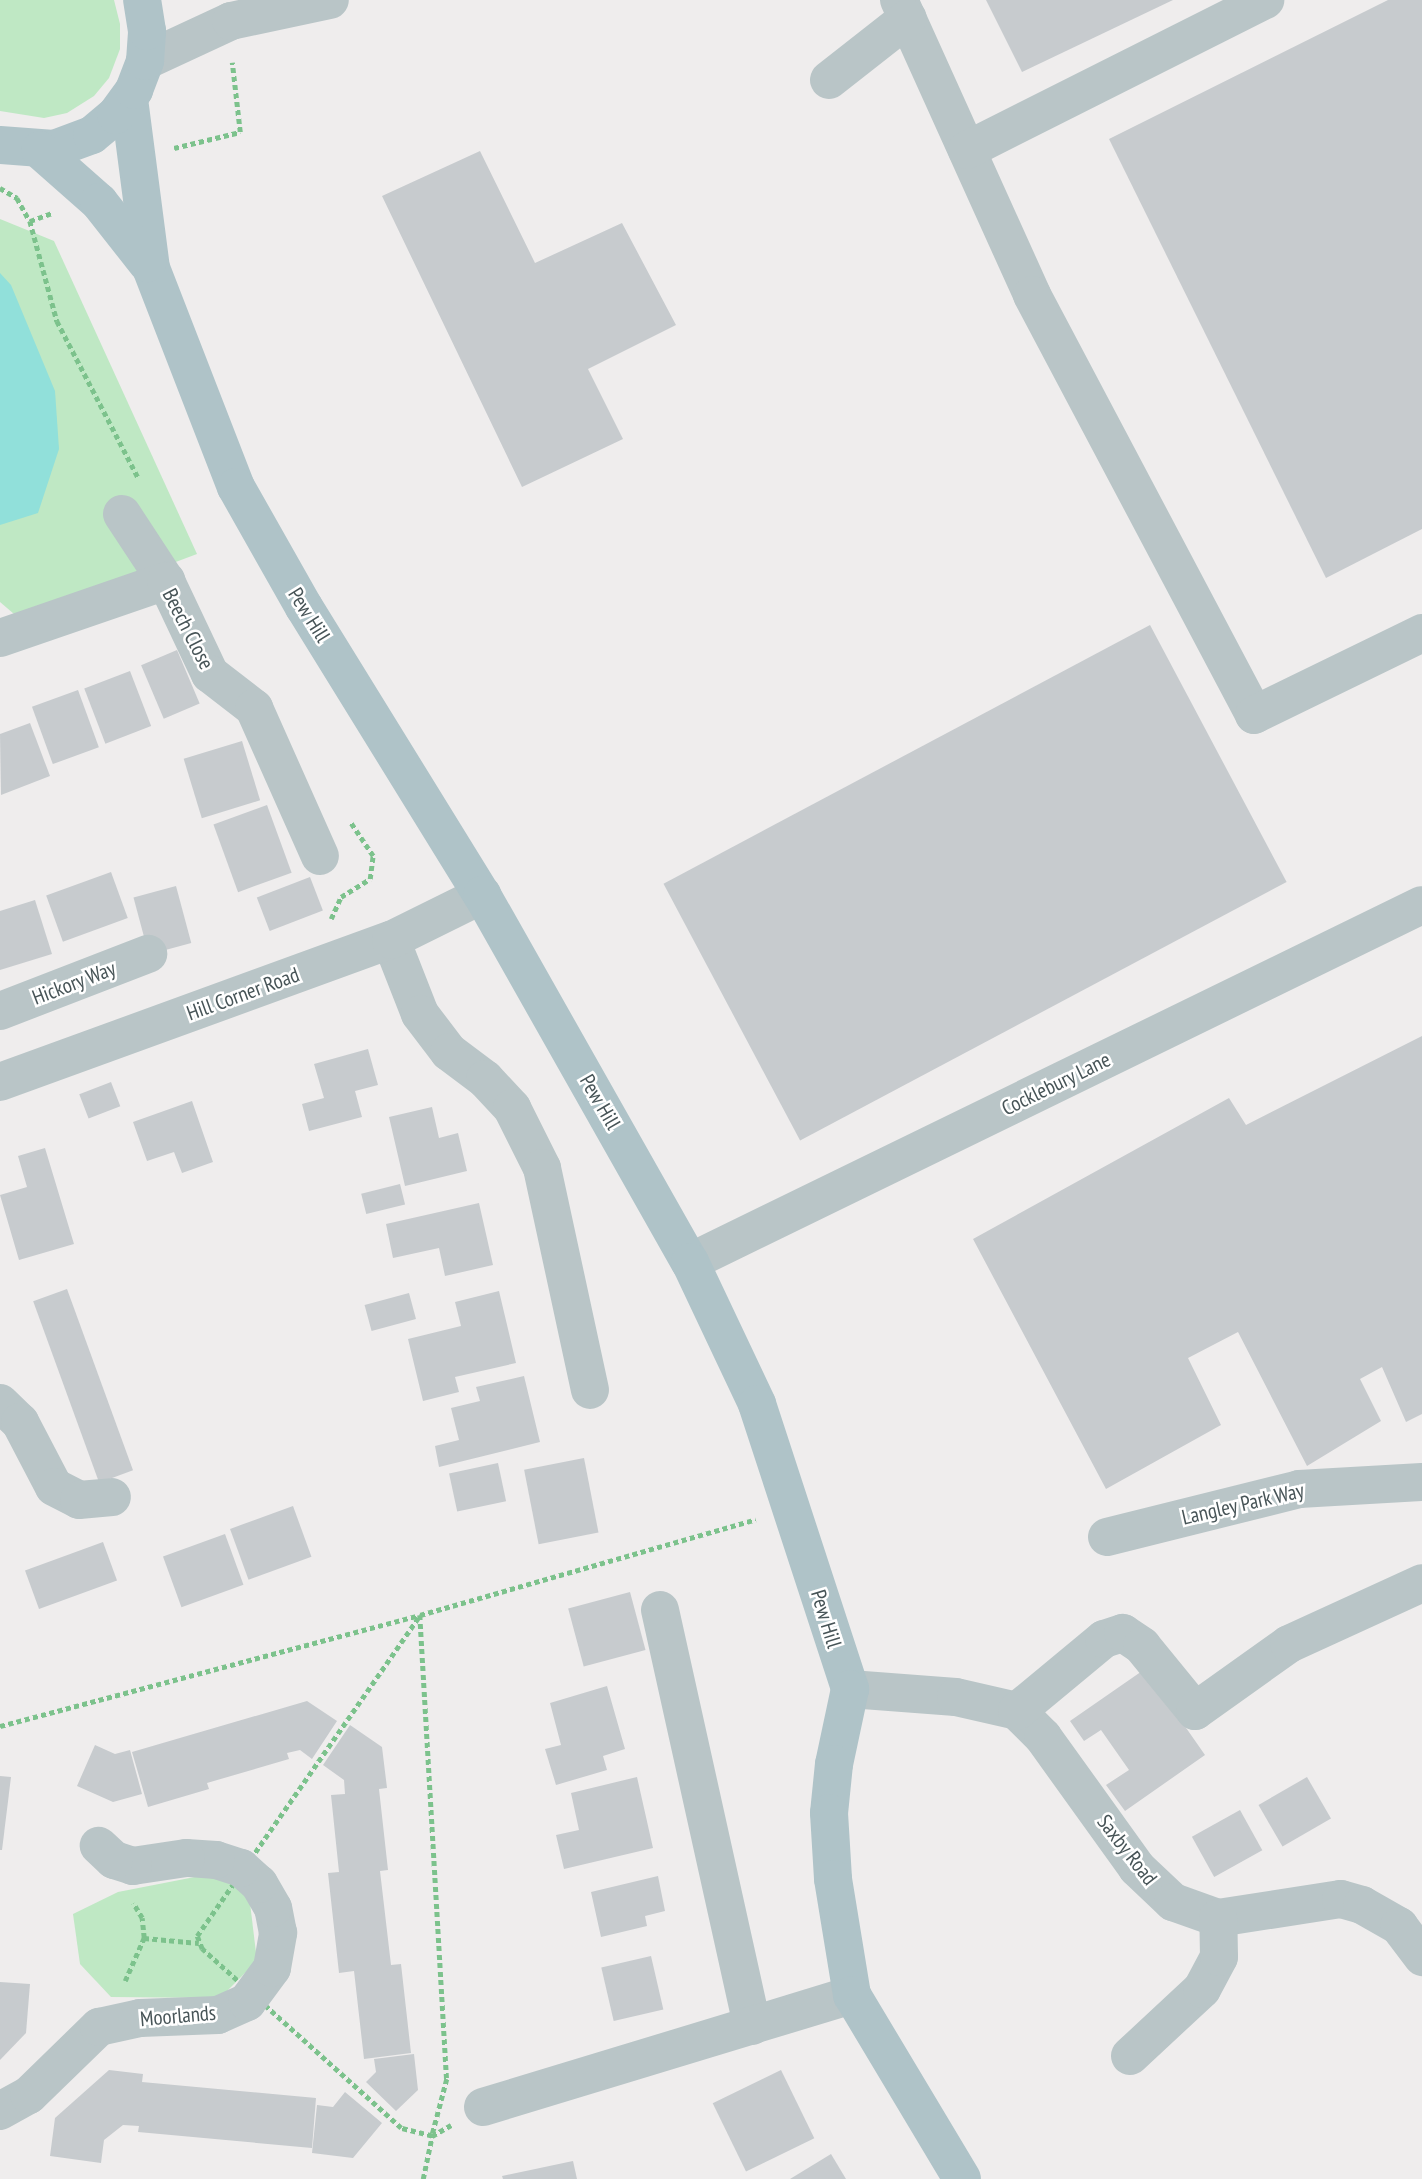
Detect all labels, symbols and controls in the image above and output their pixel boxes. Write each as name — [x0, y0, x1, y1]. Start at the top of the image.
street label: Pew Hill — [282, 583, 336, 647]
street label: Beech Close — [157, 584, 219, 674]
street label: Hickory Way — [28, 955, 120, 1011]
street label: Hill Corner Road — [183, 962, 303, 1026]
street label: Cocklebury Lane — [997, 1047, 1115, 1121]
street label: Pew Hill — [574, 1070, 626, 1134]
street label: Langley Park Way — [1179, 1478, 1307, 1530]
street label: Pew Hill — [805, 1587, 847, 1651]
street label: Saxby Road — [1091, 1809, 1163, 1891]
street label: Moorlands — [139, 2000, 217, 2032]

